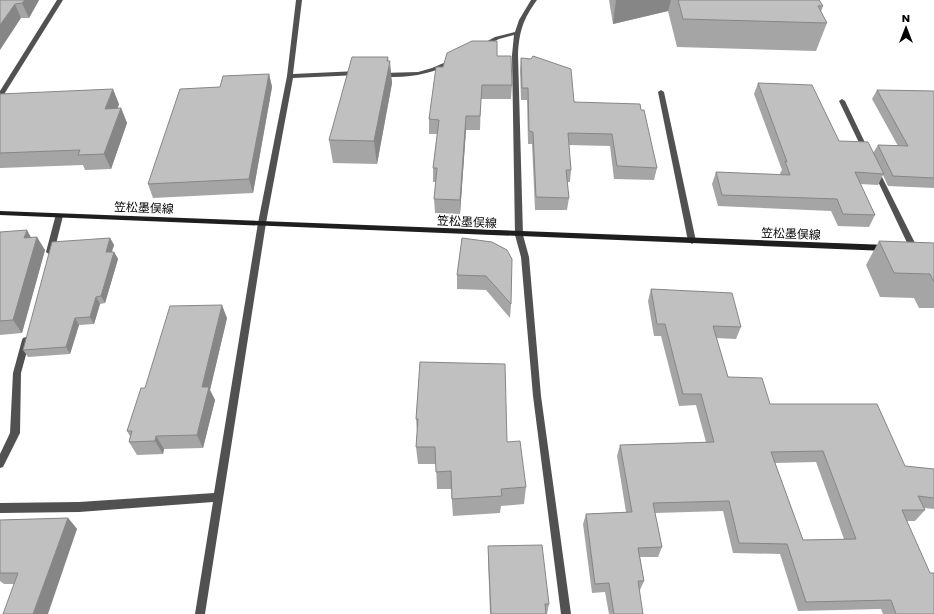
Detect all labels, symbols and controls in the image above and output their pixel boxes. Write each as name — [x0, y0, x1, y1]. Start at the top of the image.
north arrow — [886, 8, 926, 48]
text: N — [902, 10, 910, 26]
street label: 笠松墨俣線 — [114, 198, 174, 217]
street label: 笠松墨俣線 — [437, 211, 497, 232]
street label: 笠松墨俣線 — [761, 224, 821, 243]

